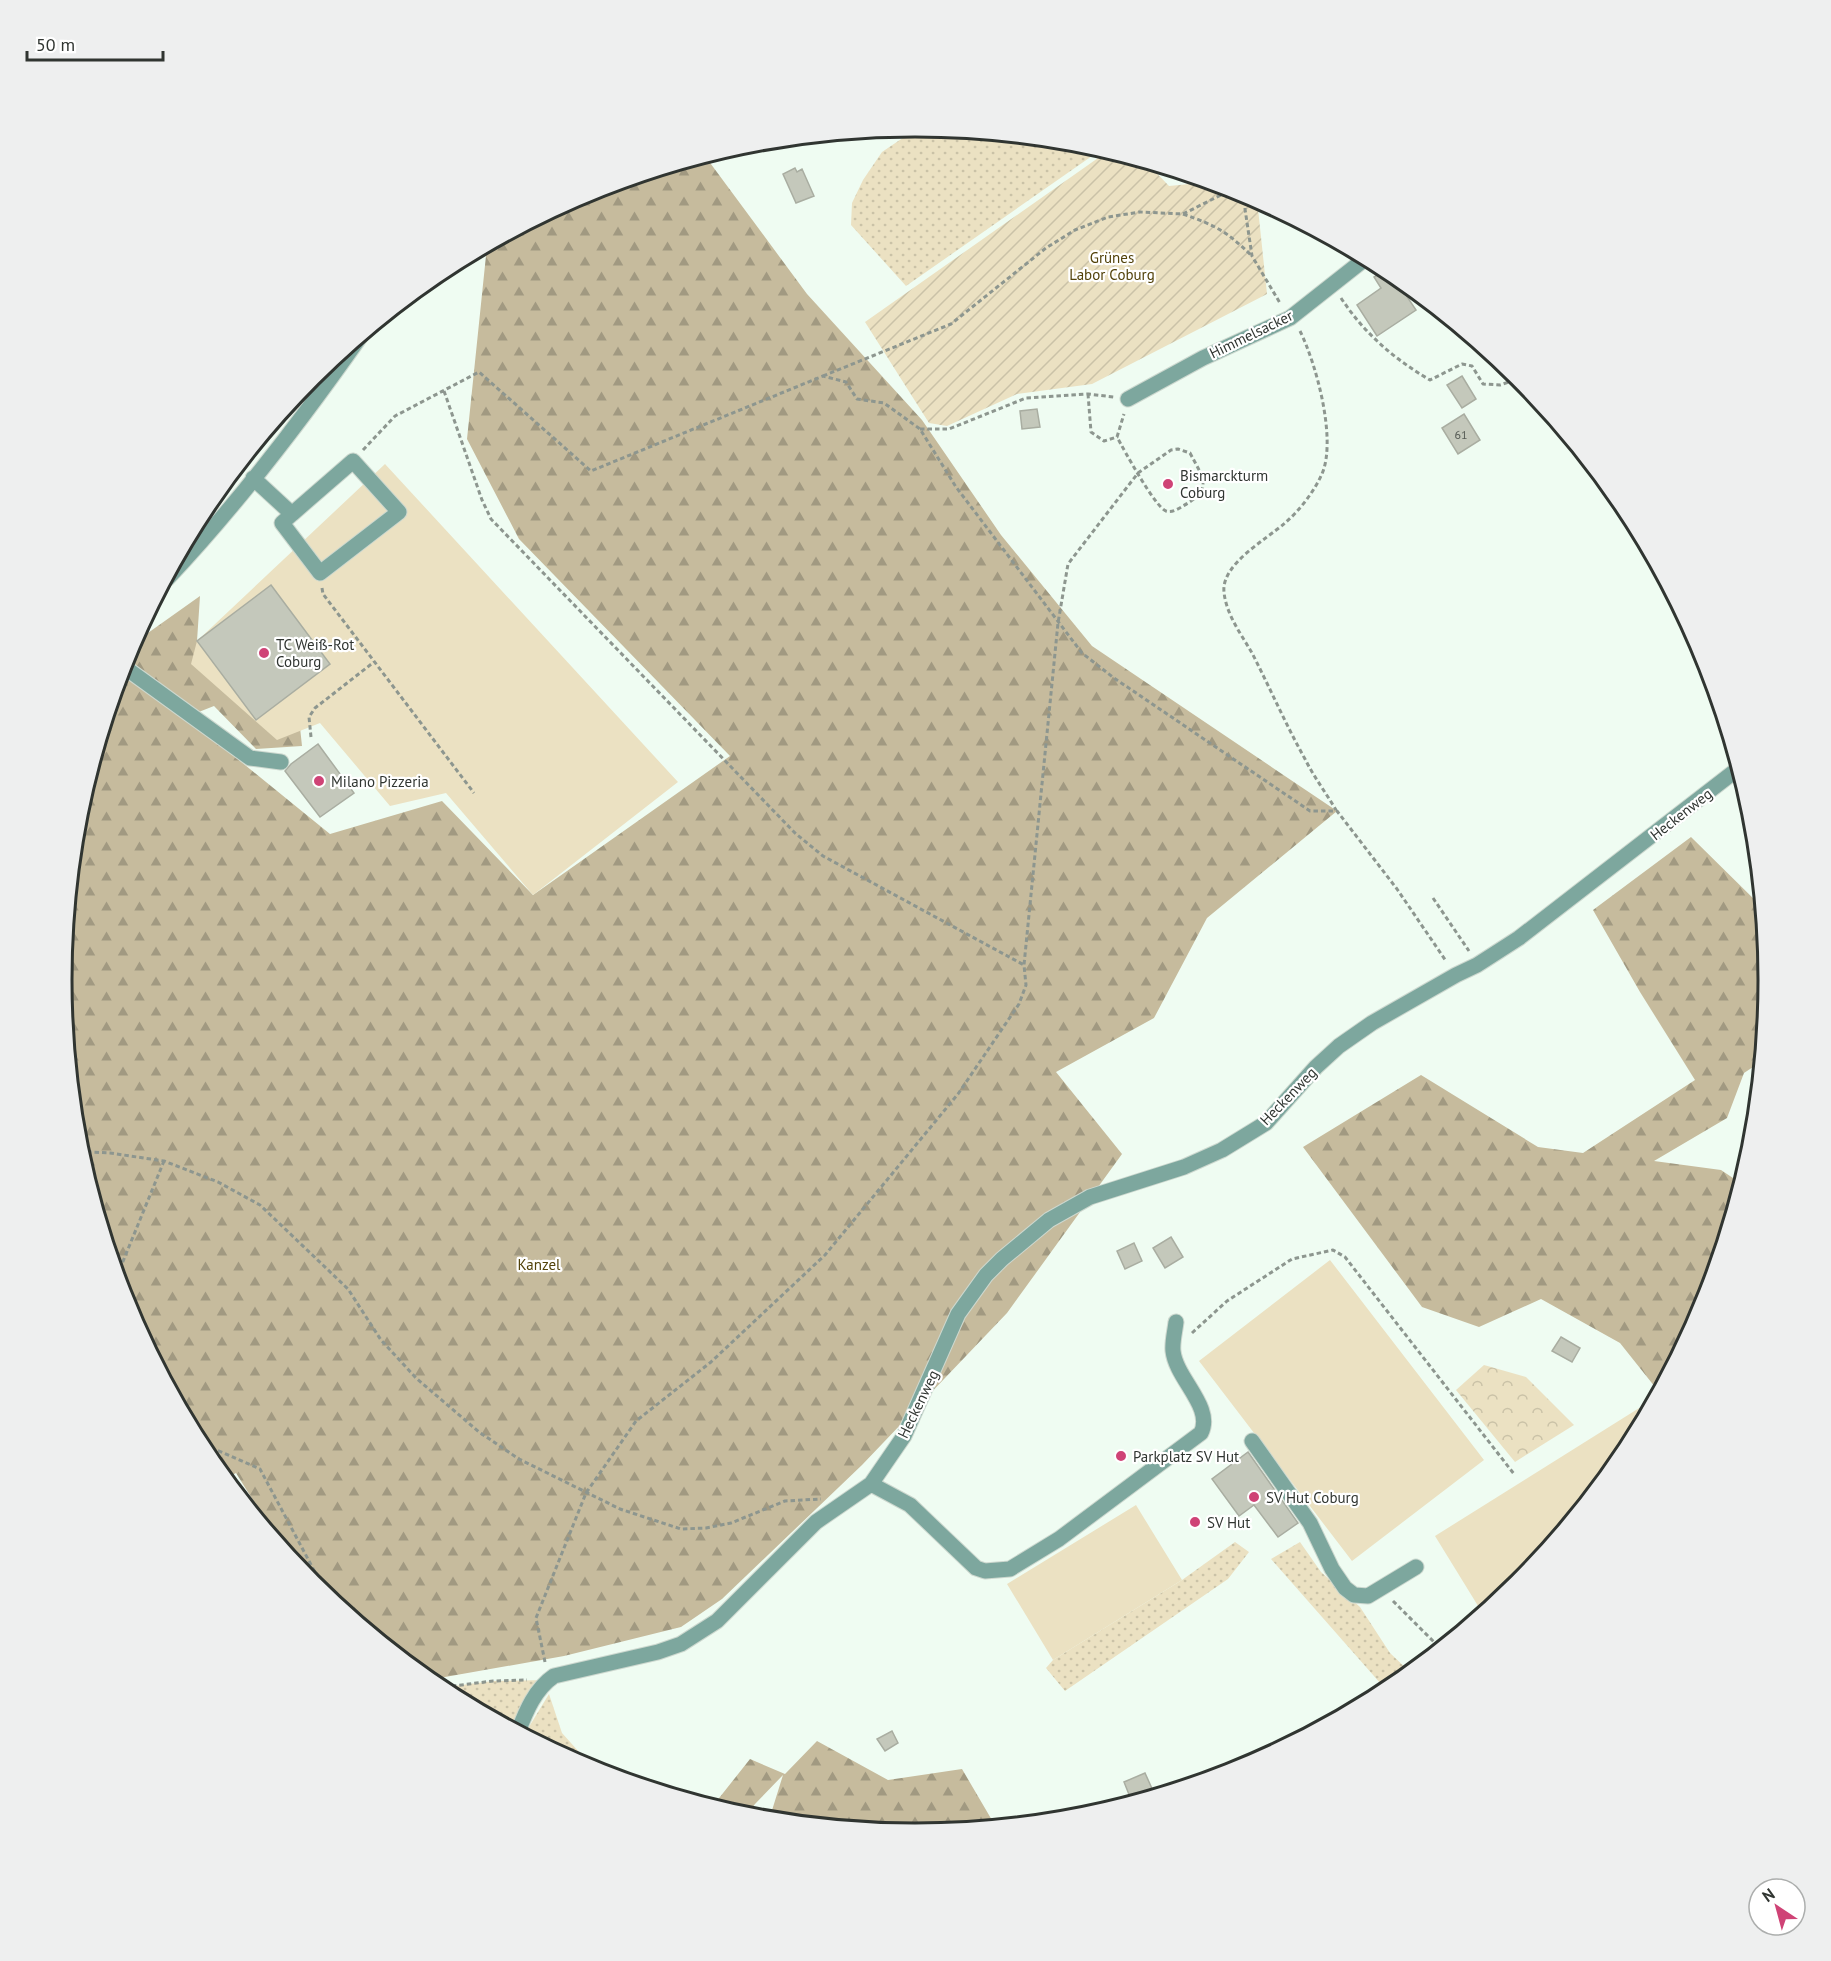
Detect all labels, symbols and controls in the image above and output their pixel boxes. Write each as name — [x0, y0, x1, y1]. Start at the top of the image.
scale bar — [27, 24, 164, 62]
text: 50 m — [36, 33, 75, 56]
park label: Grünes Labor Coburg — [1069, 248, 1155, 284]
street label: Himmelsacker — [1206, 306, 1296, 362]
house number: 61 — [1454, 427, 1468, 442]
place label: Bismarckturm Coburg — [1180, 466, 1268, 502]
marker: Bismarckturm Coburg — [1161, 477, 1175, 491]
place label: TC Weiß-Rot Coburg — [276, 635, 354, 671]
marker: TC Weiß-Rot Coburg — [257, 646, 271, 660]
place label: Milano Pizzeria — [331, 772, 429, 791]
marker: Milano Pizzeria — [312, 774, 326, 788]
street label: Heckenweg — [1646, 784, 1716, 844]
street label: Heckenweg — [1256, 1063, 1320, 1129]
park label: Kanzel — [518, 1255, 561, 1274]
street label: Heckenweg — [893, 1367, 943, 1441]
place label: Parkplatz SV Hut — [1133, 1447, 1239, 1466]
marker: Parkplatz SV Hut — [1114, 1449, 1128, 1463]
place label: SV Hut Coburg — [1266, 1488, 1359, 1507]
marker: SV Hut Coburg — [1247, 1490, 1261, 1504]
place label: SV Hut — [1207, 1513, 1250, 1532]
marker: SV Hut — [1188, 1515, 1202, 1529]
north arrow — [1747, 1877, 1807, 1937]
text: N — [1758, 1884, 1778, 1906]

